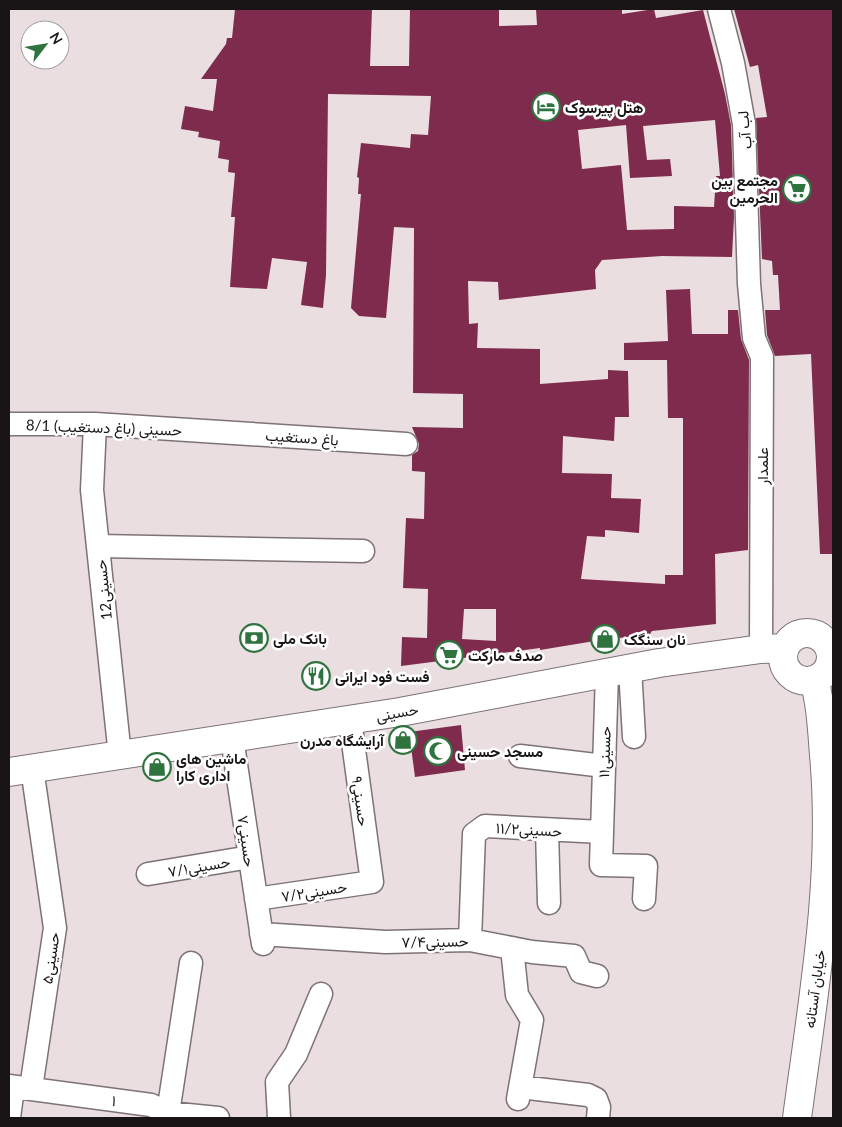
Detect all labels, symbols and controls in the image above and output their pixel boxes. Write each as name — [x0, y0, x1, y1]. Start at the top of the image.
north arrow — [20, 20, 70, 70]
text: N — [47, 29, 67, 47]
hotel icon: هتل پیرسوک — [531, 92, 561, 122]
place label: هتل پیرسوک — [565, 98, 643, 118]
street label: لب آب — [733, 110, 756, 150]
place label: مجتمع بین الحرمین — [711, 171, 778, 207]
supermarket icon: مجتمع بین الحرمین — [782, 174, 812, 204]
street label: 8/1 حسینی (باغ دستغیب) — [26, 415, 182, 442]
street label: باغ دستغیب — [265, 425, 339, 452]
street label: علمدار — [753, 447, 772, 486]
street label: حسینی12 — [91, 559, 117, 621]
bank icon: بانک ملی — [239, 623, 269, 653]
shop icon: نان سنگک — [590, 624, 620, 654]
place label: بانک ملی — [273, 629, 327, 648]
place label: نان سنگک — [624, 630, 686, 648]
supermarket icon: صدف مارکت — [434, 640, 464, 670]
place label: صدف مارکت — [468, 646, 543, 665]
restaurant icon: فست فود ایرانی — [301, 661, 331, 691]
place label: فست فود ایرانی — [335, 667, 430, 686]
street label: حسینی — [374, 699, 420, 727]
shop icon: آرایشگاه مدرن — [388, 725, 418, 755]
street label: حسینی۱۱ — [594, 726, 616, 778]
place label: آرایشگاه مدرن — [300, 731, 385, 750]
mosque icon: مسجد حسینی — [423, 736, 453, 766]
place label: مسجد حسینی — [457, 742, 543, 761]
place label: ماشین های اداری کارا — [176, 749, 246, 785]
shop icon: ماشین های اداری کارا — [142, 752, 172, 782]
street label: حسینی۹ — [347, 775, 373, 827]
street label: حسینی۷ — [233, 814, 260, 868]
street label: حسینی۱۱/۲ — [495, 818, 563, 842]
street label: حسینی۷/۱ — [166, 852, 232, 882]
street label: حسینی۷/۲ — [280, 877, 349, 907]
street label: حسینی۵ — [37, 931, 64, 985]
street label: حسینی۷/۴ — [401, 931, 469, 953]
street label: خیابان آستانه — [800, 949, 829, 1029]
street label: ۱ — [111, 1091, 117, 1109]

